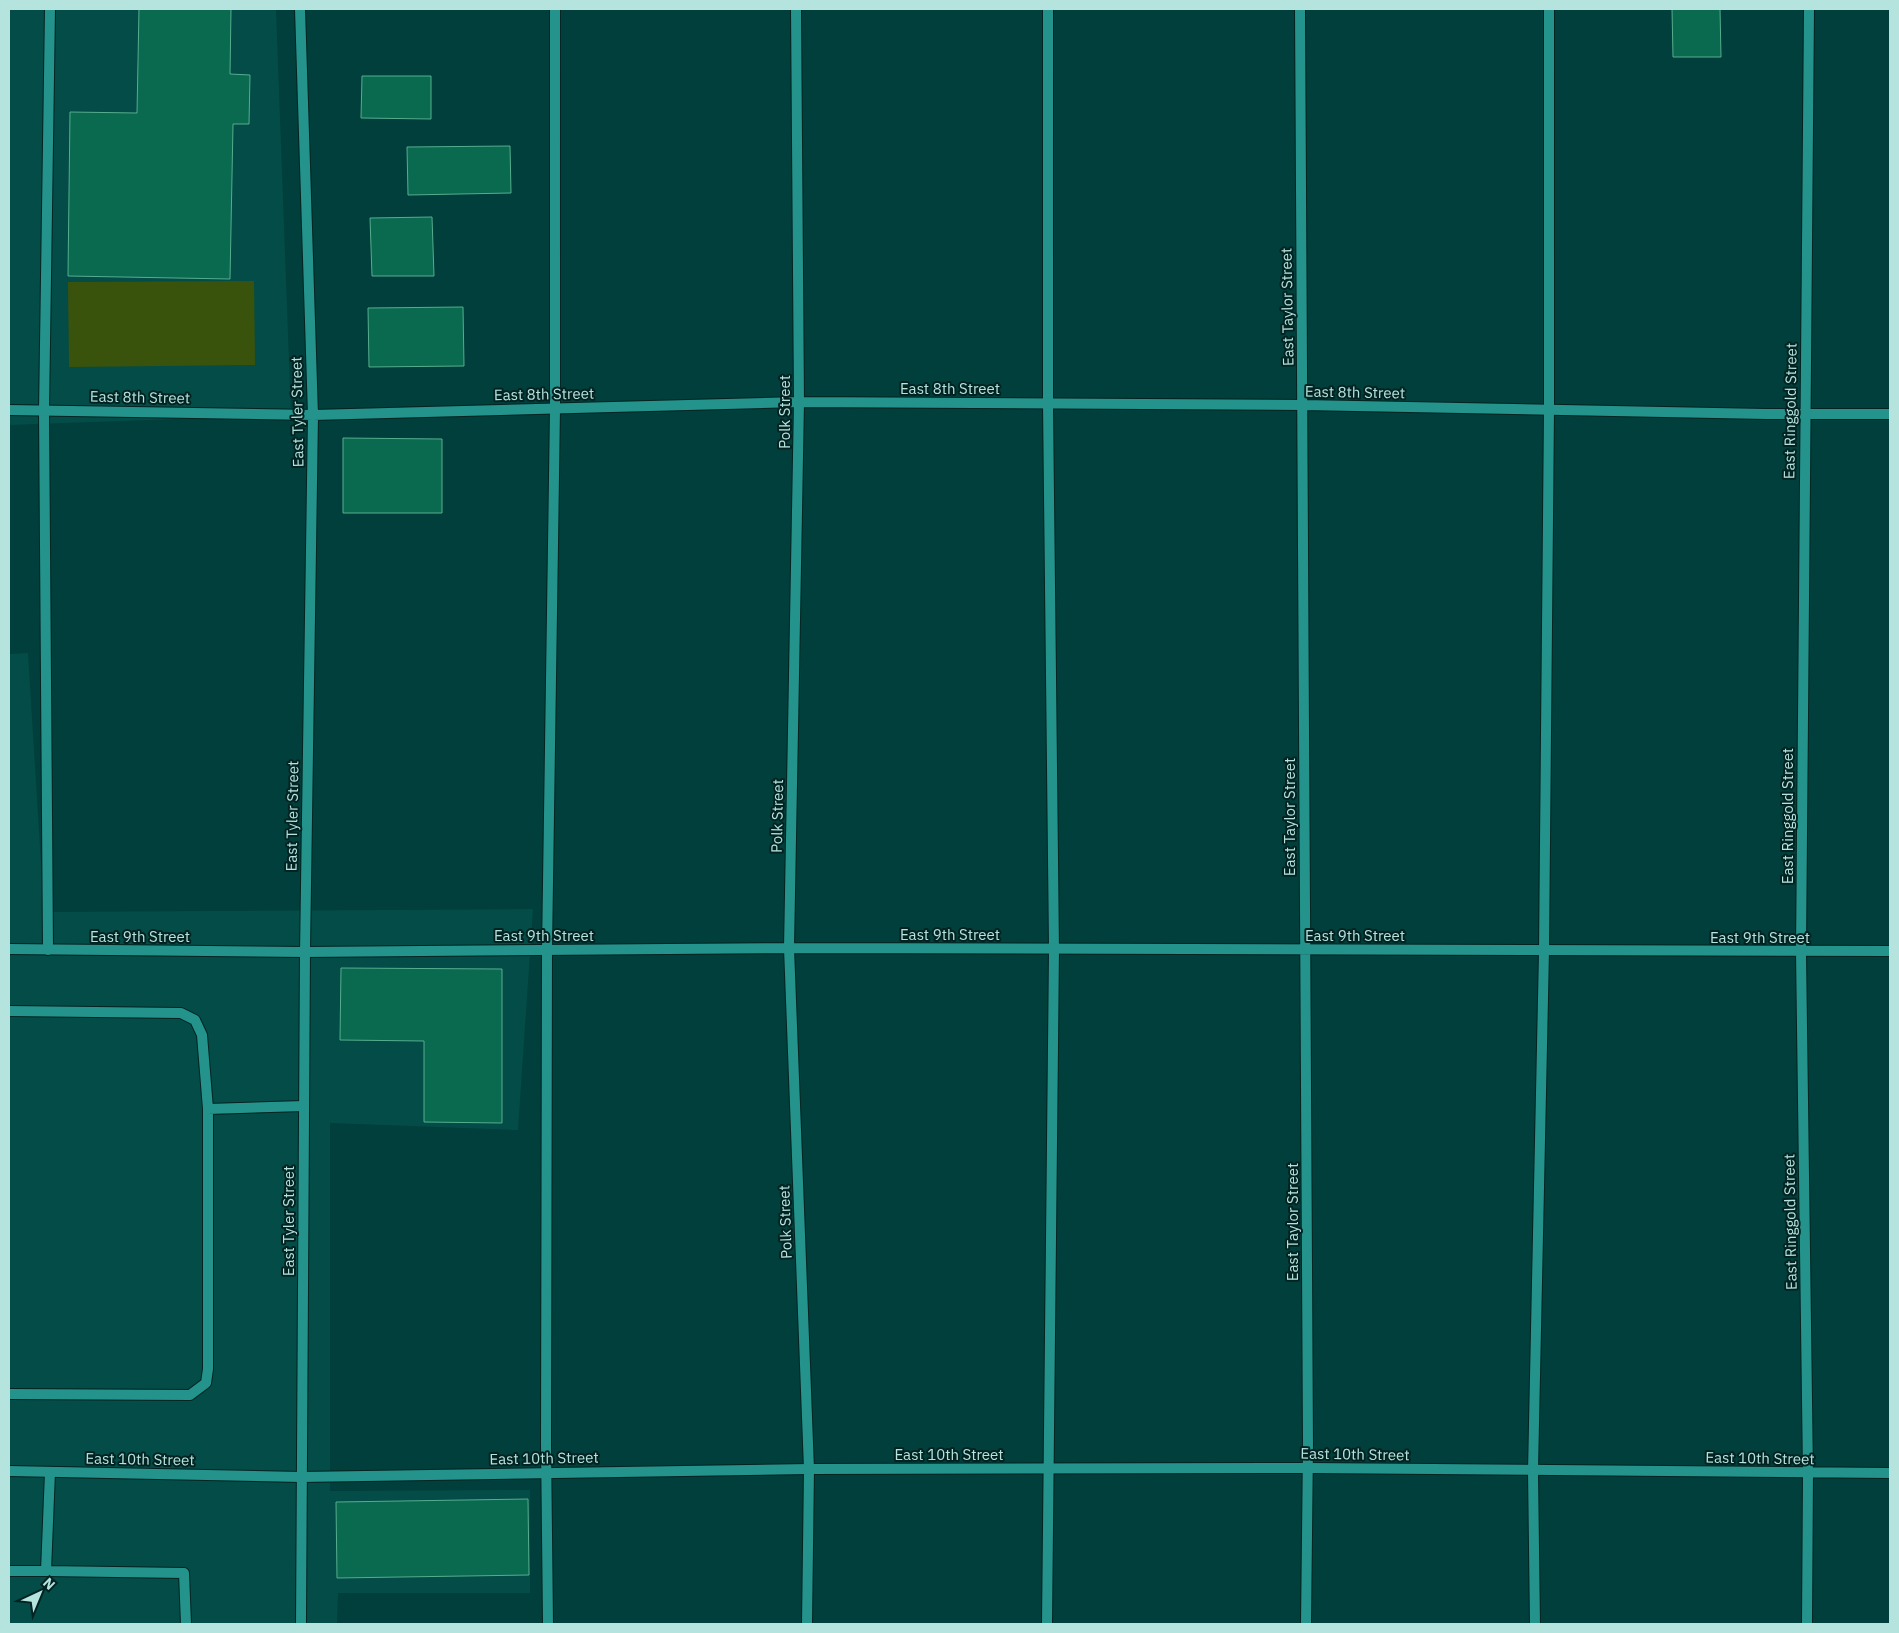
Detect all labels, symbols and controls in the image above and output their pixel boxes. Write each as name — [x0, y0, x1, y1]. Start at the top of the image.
street label: East Taylor Street — [1276, 248, 1298, 366]
street label: East Ringgold Street — [1779, 343, 1801, 479]
street label: East Tyler Street — [287, 356, 307, 468]
street label: Polk Street — [775, 375, 794, 449]
street label: East 8th Street — [900, 379, 1000, 398]
street label: East 8th Street — [1305, 382, 1405, 402]
street label: East 8th Street — [494, 384, 594, 404]
street label: East 8th Street — [90, 387, 190, 407]
street label: East Ringgold Street — [1778, 748, 1797, 884]
street label: East Taylor Street — [1280, 758, 1299, 876]
street label: East Tyler Street — [282, 760, 302, 872]
street label: Polk Street — [767, 779, 787, 853]
street label: East 9th Street — [900, 925, 1000, 944]
street label: East 9th Street — [494, 926, 594, 945]
street label: East 9th Street — [1305, 926, 1405, 945]
street label: East 9th Street — [90, 927, 190, 946]
street label: East 9th Street — [1710, 928, 1810, 947]
street label: East Ringgold Street — [1779, 1154, 1801, 1290]
street label: East Taylor Street — [1283, 1163, 1302, 1281]
street label: East Tyler Street — [279, 1166, 298, 1276]
street label: Polk Street — [774, 1185, 796, 1259]
street label: East 10th Street — [1300, 1444, 1410, 1464]
street label: East 10th Street — [894, 1445, 1004, 1464]
street label: East 10th Street — [489, 1448, 599, 1468]
street label: East 10th Street — [1705, 1448, 1815, 1468]
street label: East 10th Street — [85, 1449, 195, 1469]
north arrow — [15, 1568, 65, 1618]
text: N — [39, 1574, 59, 1594]

